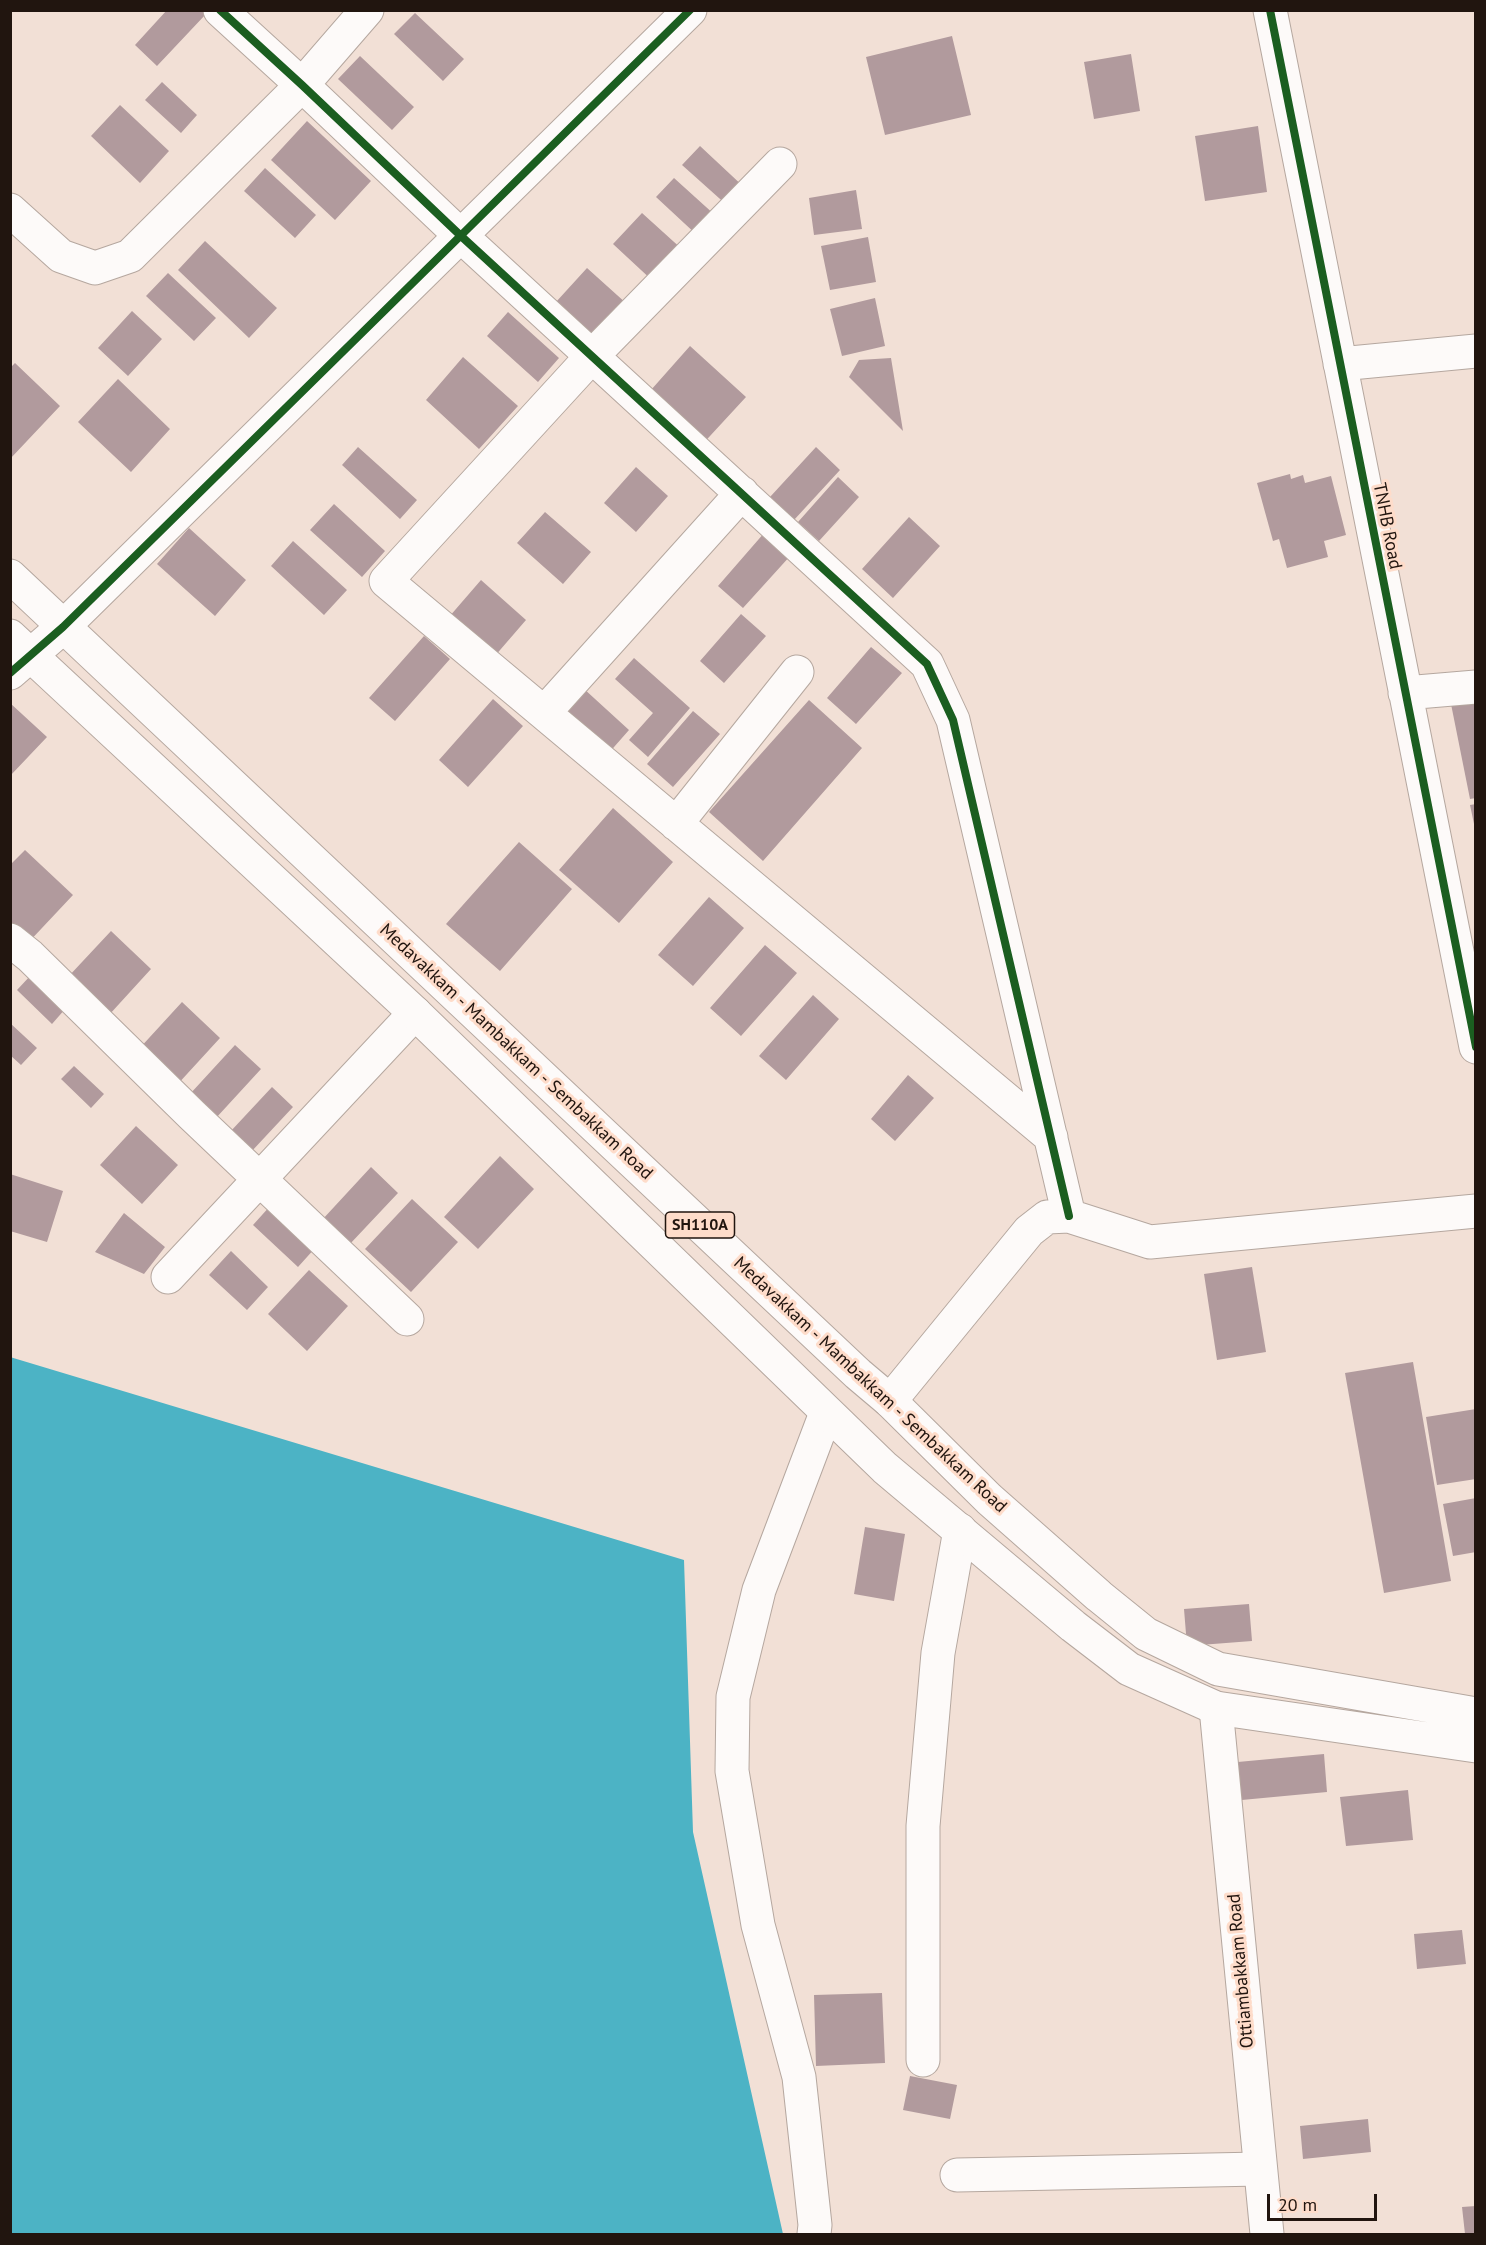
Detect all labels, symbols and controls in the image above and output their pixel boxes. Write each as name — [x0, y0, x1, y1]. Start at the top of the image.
street label: TNHB Road — [1368, 481, 1406, 571]
street label: Medavakkam - Mambakkam - Sembakkam Road — [375, 919, 657, 1185]
road number: SH110A — [666, 1212, 734, 1238]
street label: Medavakkam - Mambakkam - Sembakkam Road — [729, 1252, 1011, 1518]
street label: Ottiambakkam Road — [1223, 1893, 1259, 2049]
scale bar — [1270, 2182, 1380, 2220]
text: 20 m — [1278, 2193, 1317, 2216]

